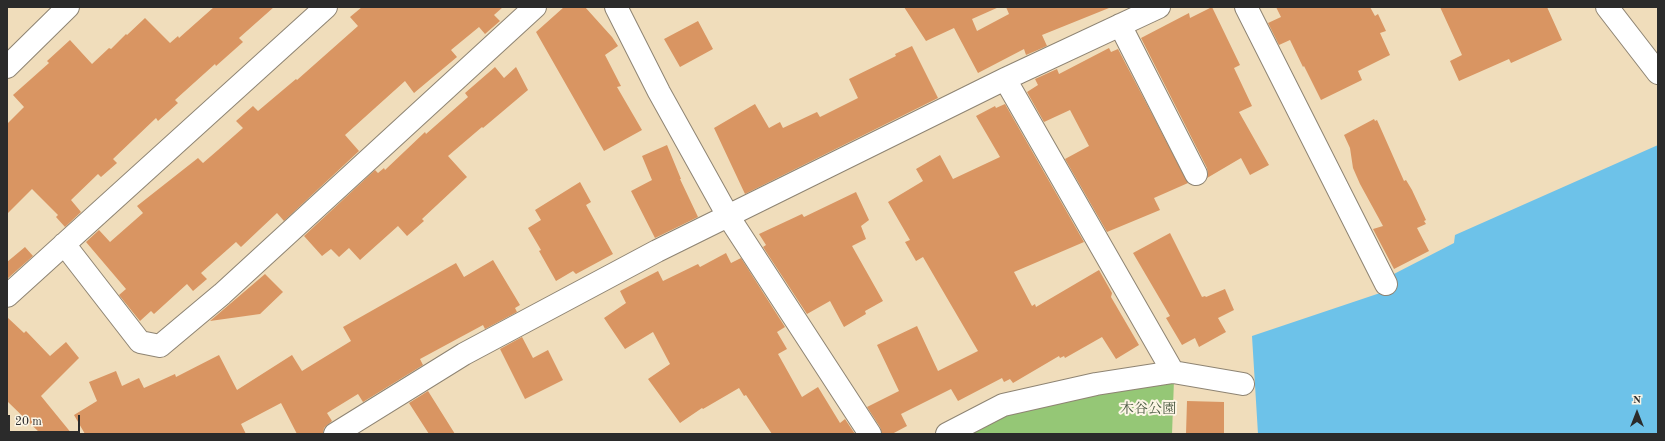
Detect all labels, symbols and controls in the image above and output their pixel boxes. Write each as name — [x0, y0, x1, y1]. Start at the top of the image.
north arrow — [1617, 393, 1657, 433]
text: N — [1633, 395, 1641, 406]
park label: 木谷公園 — [1120, 401, 1176, 417]
scale bar — [10, 407, 82, 433]
text: 20 m — [15, 416, 42, 428]

